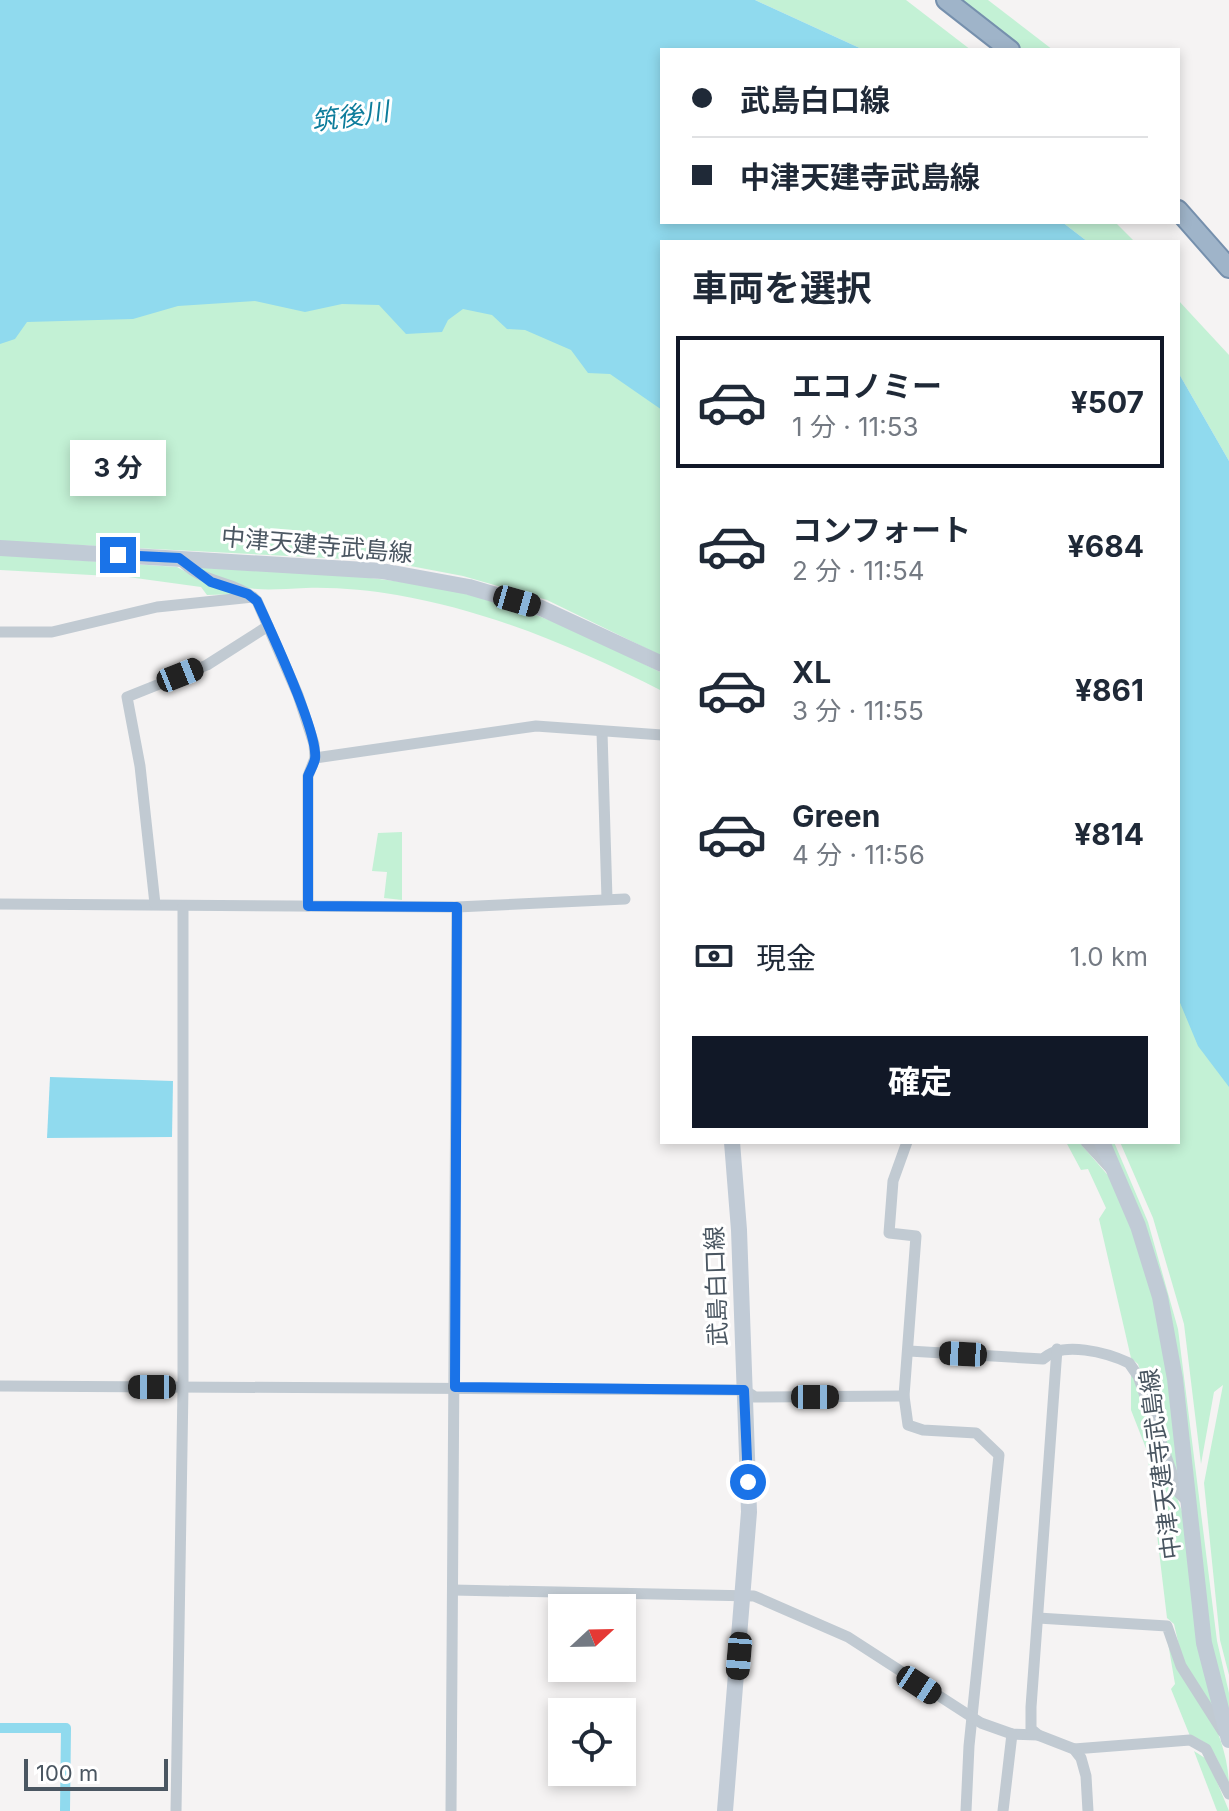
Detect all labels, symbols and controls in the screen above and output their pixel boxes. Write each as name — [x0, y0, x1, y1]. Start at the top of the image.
text: 武島白口線 — [740, 82, 890, 118]
water label: 筑後川 — [309, 95, 394, 137]
text: 中津天建寺武島線 — [740, 159, 980, 195]
text: 車両を選択 — [692, 266, 872, 310]
icon: car — [696, 366, 768, 438]
text: エコノミー — [792, 368, 942, 404]
text: ¥507 — [1071, 384, 1144, 420]
text: 1 分 · 11:53 — [792, 411, 919, 442]
callout: 3 分 — [70, 439, 166, 495]
text: 3 分 — [94, 452, 142, 483]
icon: car — [696, 510, 768, 582]
text: コンフォート — [792, 512, 971, 548]
street label: 中津天建寺武島線 — [220, 522, 414, 568]
text: ¥684 — [1068, 528, 1144, 564]
route end — [100, 537, 136, 573]
text: 2 分 · 11:54 — [792, 555, 925, 586]
car — [491, 583, 543, 619]
icon: car — [696, 654, 768, 726]
text: XL — [792, 654, 831, 690]
car — [153, 655, 207, 695]
text: ¥861 — [1075, 672, 1144, 708]
text: 3 分 · 11:55 — [792, 695, 924, 726]
icon: car — [696, 798, 768, 870]
text: Green — [792, 798, 880, 834]
text: ¥814 — [1074, 816, 1144, 852]
text: 4 分 · 11:56 — [792, 839, 925, 870]
icon: cash — [692, 934, 736, 978]
text: 現金 — [756, 940, 816, 976]
text: 1.0 km — [1070, 941, 1148, 972]
button: 確定 — [692, 1036, 1148, 1128]
street label: 武島白口線 — [699, 1226, 733, 1346]
car — [938, 1341, 988, 1367]
street label: 中津天建寺武島線 — [1134, 1367, 1186, 1561]
car — [128, 1375, 176, 1399]
car — [791, 1385, 839, 1409]
route start — [730, 1464, 766, 1500]
north arrow — [548, 1594, 636, 1682]
map controls — [548, 1594, 636, 1786]
car — [725, 1631, 753, 1681]
car — [892, 1662, 946, 1708]
button: locate — [548, 1698, 636, 1786]
scale bar — [24, 1755, 168, 1791]
text: 100 m — [36, 1760, 98, 1786]

